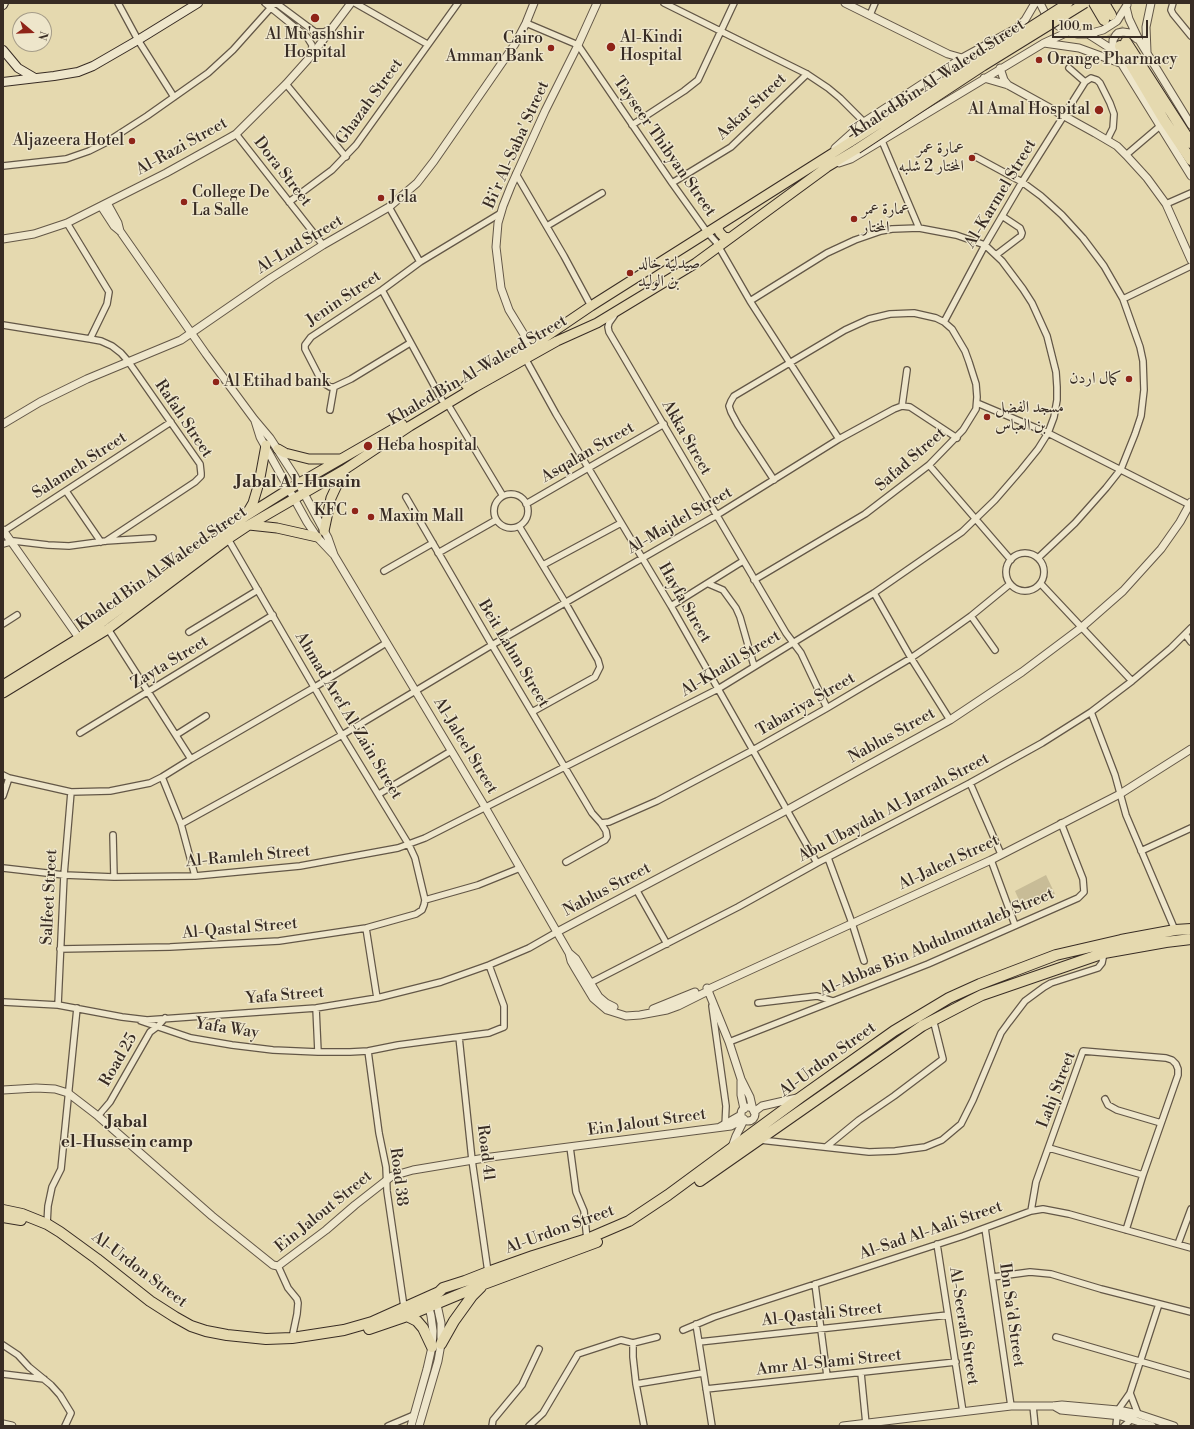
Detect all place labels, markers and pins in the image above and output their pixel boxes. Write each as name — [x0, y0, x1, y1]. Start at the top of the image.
marker: Al Mu'ashshir Hospital — [309, 12, 321, 24]
place label: Al Mu'ashshir Hospital — [265, 25, 365, 63]
place label: Al-Kindi Hospital — [620, 28, 683, 66]
place label: Cairo Amman Bank — [446, 29, 543, 67]
marker: Al-Kindi Hospital — [605, 41, 617, 53]
marker: Cairo Amman Bank — [546, 43, 556, 53]
place label: Orange Pharmacy — [1047, 50, 1177, 70]
marker: Orange Pharmacy — [1034, 55, 1044, 65]
place label: Al Amal Hospital — [968, 100, 1090, 120]
marker: Al Amal Hospital — [1093, 104, 1105, 116]
place label: Aljazeera Hotel — [13, 131, 124, 151]
marker: Aljazeera Hotel — [127, 136, 137, 146]
place label: عمارة عمر المختار 2 شلبه — [899, 139, 964, 177]
marker: عمارة عمر المختار 2 شلبه — [967, 153, 977, 163]
place label: College De La Salle — [192, 183, 270, 221]
place label: Jcla — [389, 188, 417, 208]
marker: Jcla — [376, 193, 386, 203]
marker: College De La Salle — [179, 197, 189, 207]
place label: عمارة عمر المختار — [862, 200, 909, 238]
marker: عمارة عمر المختار — [849, 214, 859, 224]
place label: صيدلية خالد بن الوليد — [638, 254, 700, 292]
marker: صيدلية خالد بن الوليد — [625, 268, 635, 278]
place label: كمال اردن — [1069, 369, 1121, 389]
place label: Al Etihad bank — [224, 372, 330, 392]
marker: كمال اردن — [1124, 374, 1134, 384]
marker: Al Etihad bank — [211, 377, 221, 387]
place label: مسجد الفضل بن العباس — [995, 398, 1064, 436]
marker: مسجد الفضل بن العباس — [982, 412, 992, 422]
place label: Heba hospital — [377, 436, 477, 456]
marker: Heba hospital — [362, 440, 374, 452]
place label: KFC — [314, 501, 347, 521]
marker: KFC — [350, 506, 360, 516]
place label: Maxim Mall — [379, 507, 464, 527]
marker: Maxim Mall — [366, 512, 376, 522]

